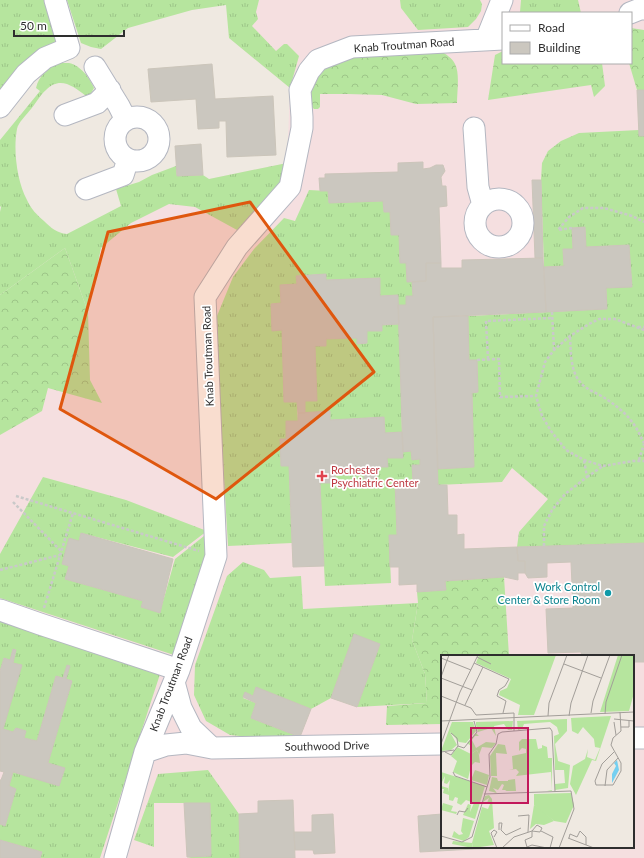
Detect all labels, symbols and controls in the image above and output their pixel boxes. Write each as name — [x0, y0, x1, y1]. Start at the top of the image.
scale bar — [14, 12, 124, 38]
legend — [502, 12, 632, 64]
text: 50 m — [20, 18, 47, 33]
text: Road — [538, 20, 565, 35]
street label: Knab Troutman Road — [353, 35, 455, 55]
text: Building — [538, 40, 581, 55]
street label: Knab Troutman Road — [199, 305, 216, 407]
place label: Rochester Psychiatric Center — [331, 463, 419, 489]
marker: Rochester Psychiatric Center — [316, 470, 328, 482]
place label: Work Control Center & Store Room — [498, 580, 600, 606]
marker: Work Control Center & Store Room — [603, 588, 613, 598]
street label: Knab Troutman Road — [146, 634, 195, 733]
inset map — [441, 655, 634, 848]
street label: Southwood Drive — [285, 738, 370, 753]

